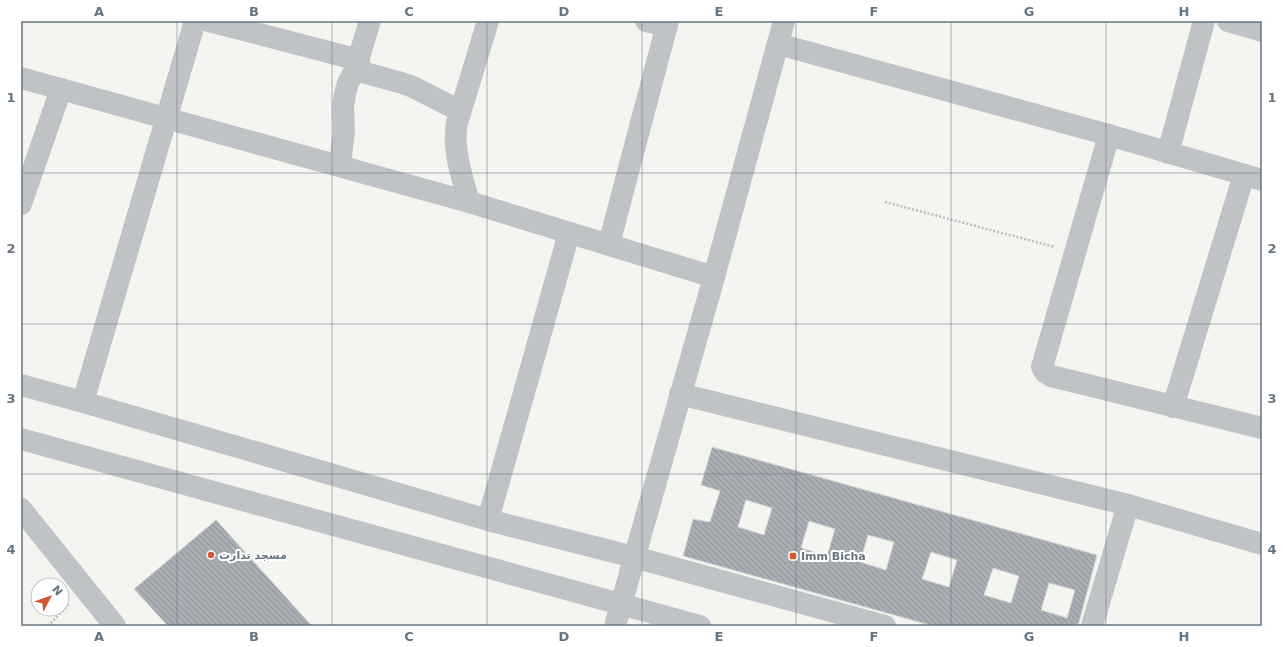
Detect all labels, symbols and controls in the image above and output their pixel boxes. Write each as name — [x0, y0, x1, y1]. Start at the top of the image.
text: A — [94, 4, 104, 19]
text: B — [249, 4, 259, 19]
text: C — [404, 4, 414, 19]
text: D — [559, 4, 570, 19]
text: E — [715, 4, 723, 19]
text: F — [870, 4, 878, 19]
text: G — [1024, 4, 1034, 19]
text: H — [1179, 4, 1189, 19]
text: 1 — [6, 90, 16, 105]
text: 1 — [1267, 90, 1277, 105]
text: 2 — [6, 241, 16, 256]
text: 2 — [1267, 241, 1277, 256]
text: 3 — [6, 391, 16, 406]
text: 3 — [1267, 391, 1277, 406]
text: 4 — [6, 542, 16, 557]
text: 4 — [1267, 542, 1277, 557]
place label: مسجد تدارت — [219, 549, 287, 562]
marker: مسجد تدارت — [206, 550, 216, 560]
place label: Imm Bicha — [801, 550, 866, 563]
marker: Imm Bicha — [788, 551, 798, 561]
north arrow — [30, 577, 70, 617]
text: N — [49, 583, 65, 599]
text: A — [94, 629, 104, 644]
text: B — [249, 629, 259, 644]
text: C — [404, 629, 414, 644]
text: D — [559, 629, 570, 644]
text: E — [715, 629, 723, 644]
text: F — [870, 629, 878, 644]
text: G — [1024, 629, 1034, 644]
text: H — [1179, 629, 1189, 644]

